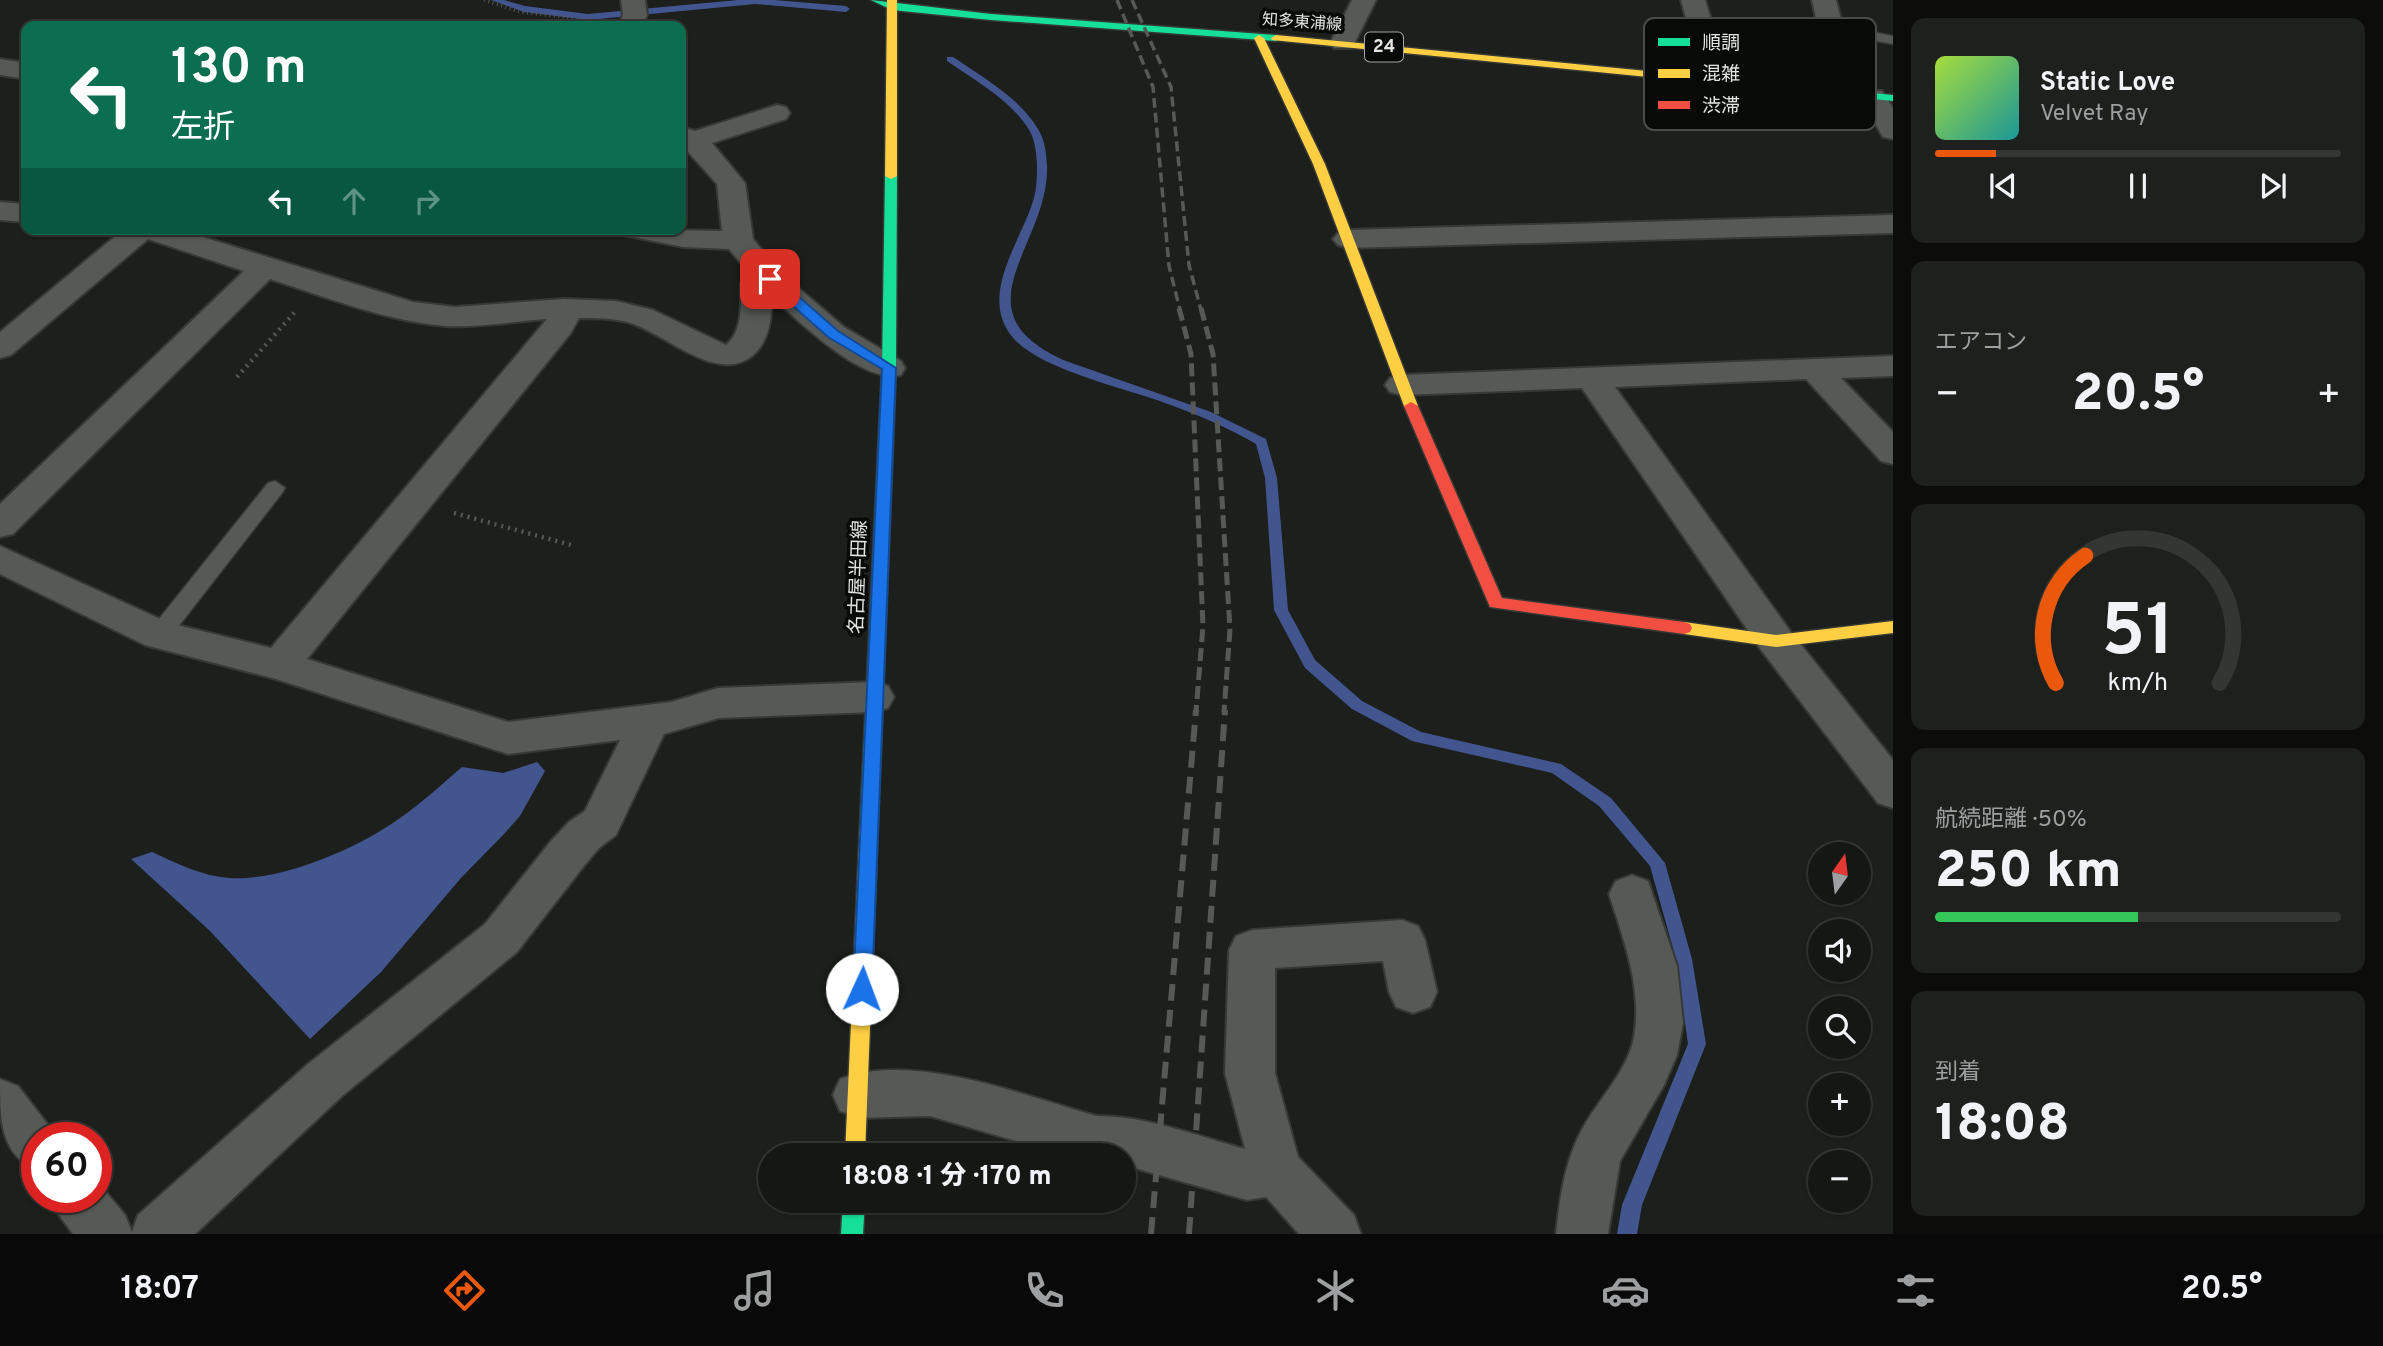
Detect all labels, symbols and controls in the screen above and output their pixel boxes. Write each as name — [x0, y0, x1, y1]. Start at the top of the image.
street label: 知多東浦線 — [1261, 10, 1343, 36]
legend — [1644, 18, 1876, 130]
road number: 24 — [1365, 32, 1403, 62]
text: 順調 — [1702, 32, 1740, 56]
text: 130 m — [171, 39, 307, 101]
icon: left — [56, 49, 147, 140]
text: 混雑 — [1702, 63, 1740, 87]
text: Static Love — [2040, 67, 2175, 100]
text: 渋滞 — [1702, 95, 1740, 119]
text: Velvet Ray — [2040, 100, 2148, 129]
text: 左折 — [171, 109, 235, 149]
icon: previous — [1984, 167, 2022, 205]
icon: pause — [2119, 167, 2157, 205]
icon: next — [2254, 167, 2292, 205]
icon: left — [262, 182, 300, 220]
icon: ahead — [335, 182, 373, 220]
icon: right — [408, 182, 446, 220]
pin — [740, 249, 800, 309]
icon: arrive — [751, 260, 789, 298]
text: エアコン — [1935, 329, 2027, 358]
text: 20.5° — [2072, 363, 2204, 429]
text: − — [1935, 372, 1960, 421]
text: + — [2316, 372, 2341, 421]
street label: 名古屋半田線 — [845, 520, 873, 634]
text: 51 — [2101, 589, 2175, 681]
text: km/h — [2108, 668, 2168, 700]
text: 航続距離 · 50% — [1935, 806, 2087, 835]
text: 250 km — [1935, 840, 2122, 906]
north arrow — [1808, 842, 1871, 905]
map controls — [1808, 842, 1871, 1213]
button: sound — [1808, 919, 1871, 982]
position arrow — [825, 952, 899, 1026]
button: search — [1808, 996, 1871, 1059]
text: 到着 — [1935, 1059, 1981, 1088]
button: + — [1808, 1073, 1871, 1136]
text: 18:08 — [1935, 1093, 2070, 1159]
speed limit sign: 60 — [21, 1122, 112, 1213]
button: − — [1808, 1150, 1871, 1213]
text: 18:08 · 1 分 · 170 m — [842, 1161, 1052, 1194]
icon: directions — [440, 1266, 489, 1315]
icon: music — [730, 1266, 779, 1315]
icon: phone — [1020, 1266, 1069, 1315]
icon: climate — [1311, 1266, 1360, 1315]
icon: car — [1601, 1266, 1650, 1315]
icon: filters — [1891, 1266, 1940, 1315]
text: 18:07 — [121, 1270, 199, 1310]
text: 20.5° — [2181, 1270, 2262, 1310]

